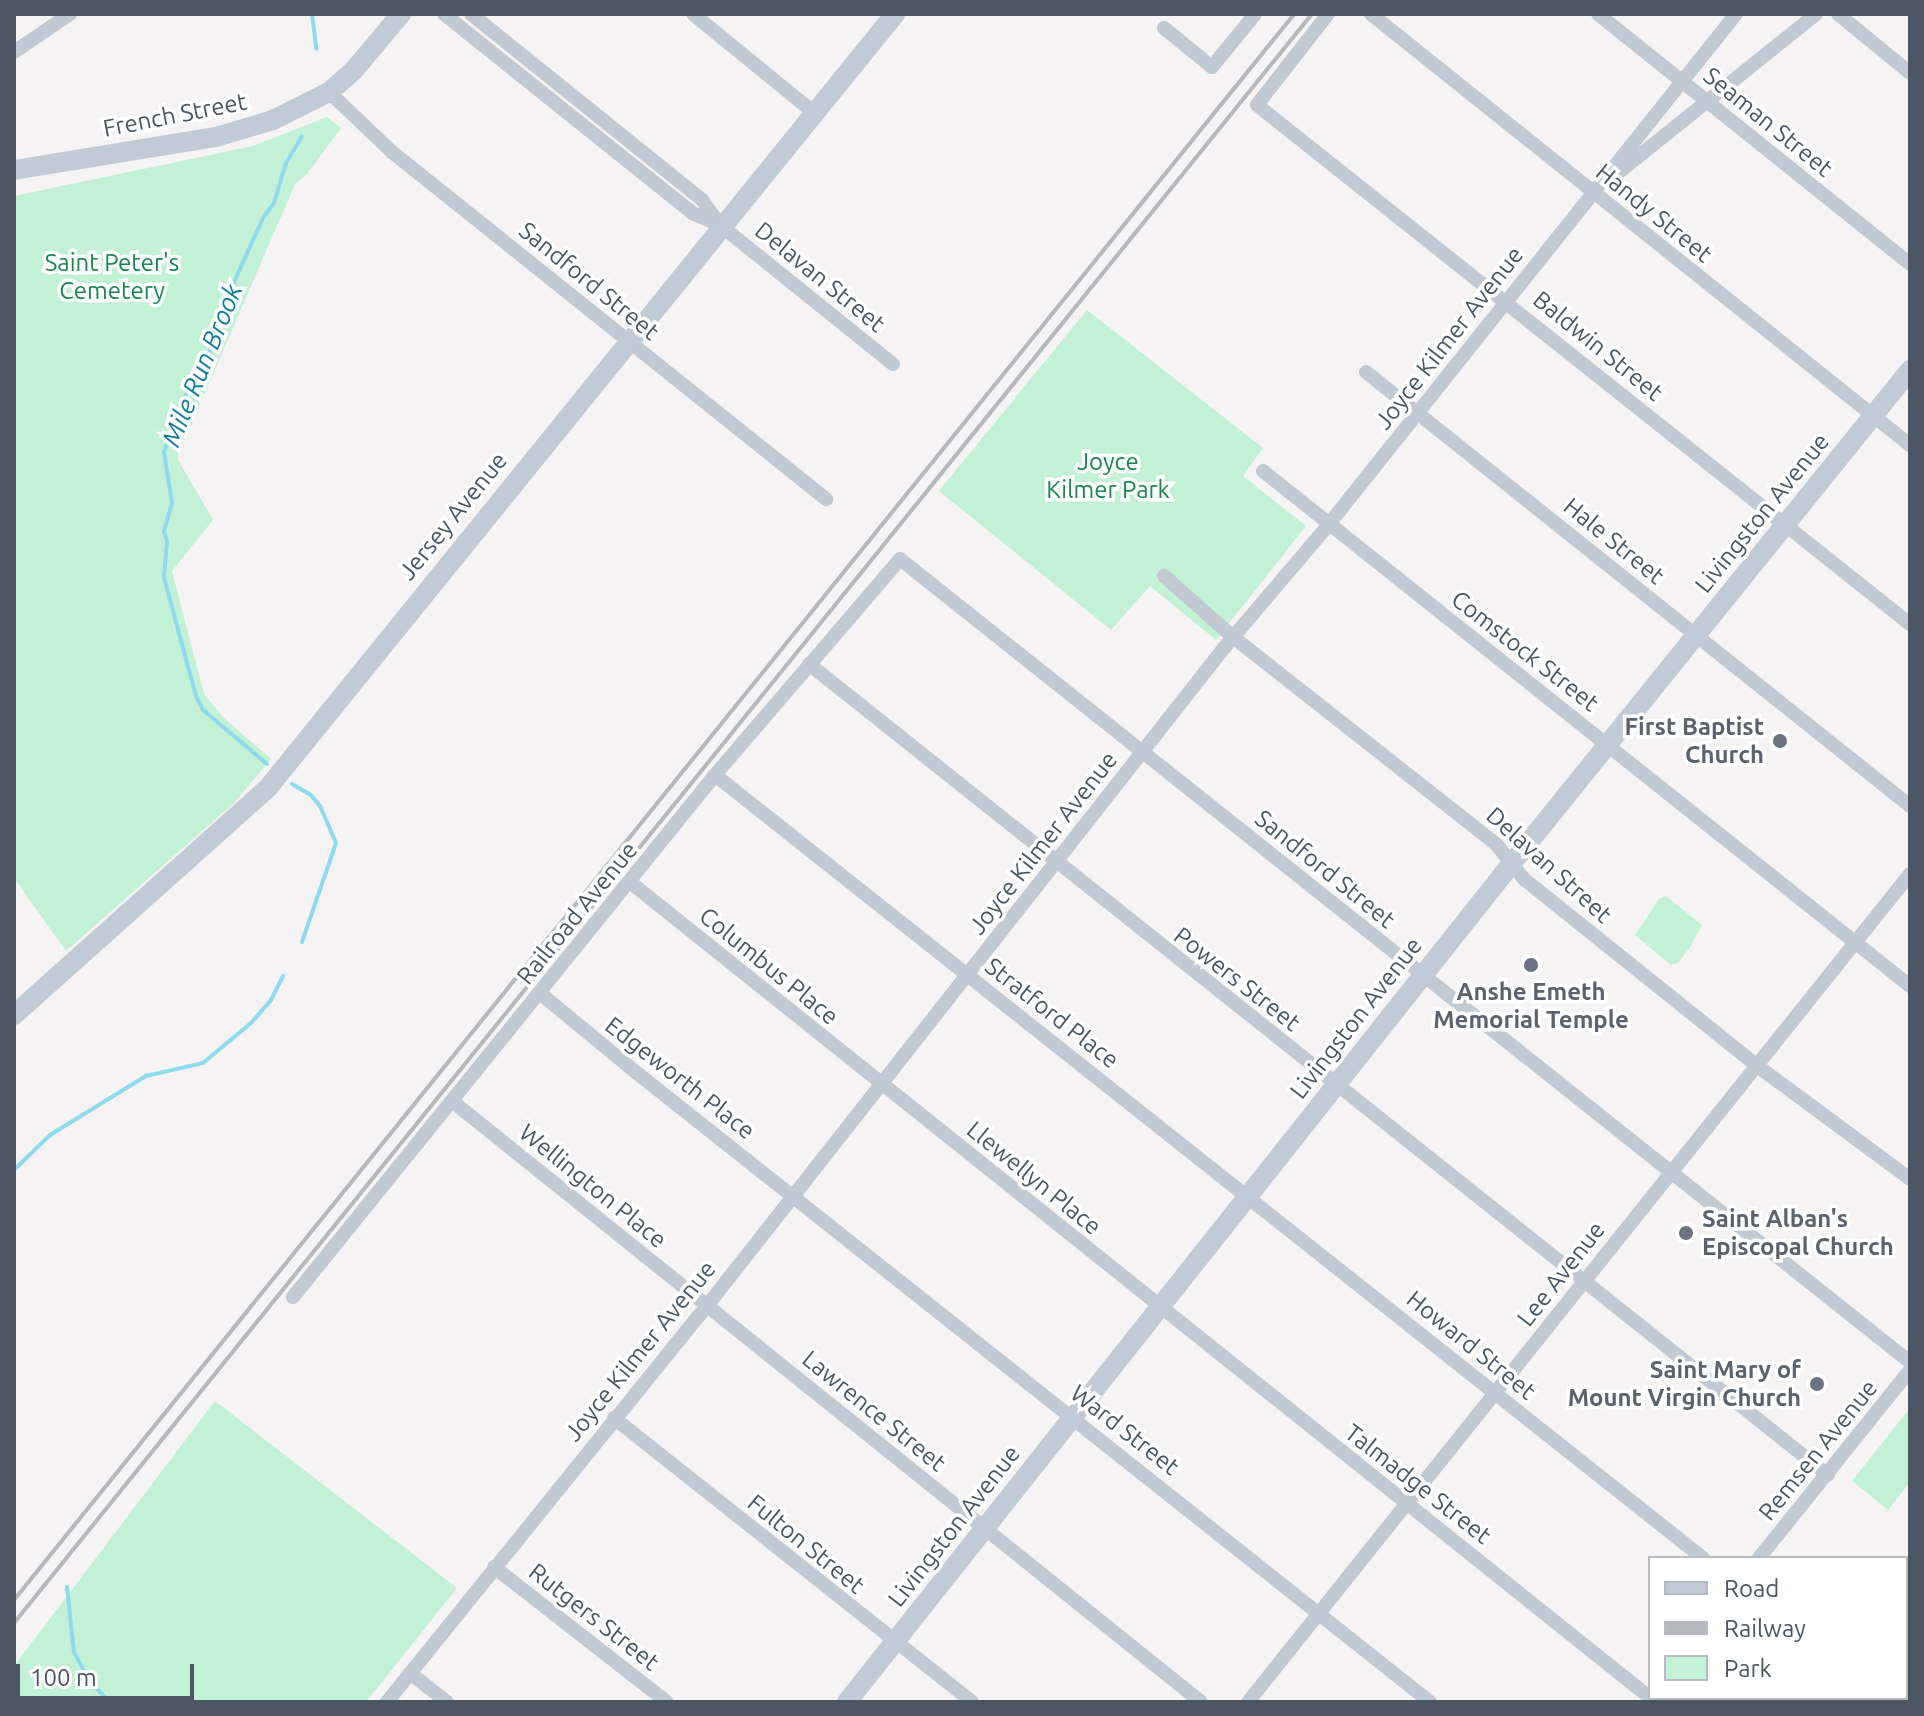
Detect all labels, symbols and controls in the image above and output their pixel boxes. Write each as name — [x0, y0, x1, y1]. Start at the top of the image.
street label: Seaman Street — [1698, 61, 1838, 183]
street label: French Street — [101, 87, 249, 143]
street label: Handy Street — [1590, 157, 1718, 269]
street label: Sandford Street — [513, 216, 665, 346]
street label: Delavan Street — [749, 216, 891, 338]
street label: Joyce Kilmer Avenue — [1369, 241, 1529, 435]
park label: Saint Peter's Cemetery — [45, 249, 179, 305]
water label: Mile Run Brook — [155, 279, 249, 451]
street label: Baldwin Street — [1527, 285, 1669, 407]
street label: Livingston Avenue — [1689, 427, 1835, 599]
street label: Jersey Avenue — [393, 446, 513, 586]
park label: Joyce Kilmer Park — [1046, 448, 1170, 504]
street label: Hale Street — [1558, 492, 1670, 590]
street label: Comstock Street — [1446, 585, 1604, 717]
place label: First Baptist Church — [1625, 713, 1764, 769]
marker: First Baptist Church — [1771, 732, 1789, 750]
street label: Joyce Kilmer Avenue — [963, 746, 1123, 940]
street label: Delavan Street — [1480, 801, 1618, 929]
street label: Sandford Street — [1249, 804, 1401, 934]
street label: Railroad Avenue — [511, 836, 643, 990]
street label: Columbus Place — [694, 901, 844, 1031]
street label: Powers Street — [1168, 921, 1306, 1037]
street label: Livingston Avenue — [1284, 932, 1428, 1104]
street label: Stratford Place — [979, 952, 1125, 1074]
marker: Anshe Emeth Memorial Temple — [1522, 956, 1540, 974]
place label: Anshe Emeth Memorial Temple — [1433, 978, 1629, 1034]
street label: Edgeworth Place — [599, 1011, 761, 1145]
street label: Llewellyn Place — [961, 1115, 1107, 1241]
street label: Wellington Place — [514, 1118, 672, 1254]
place label: Saint Alban's Episcopal Church — [1702, 1205, 1894, 1261]
street label: Lee Avenue — [1511, 1216, 1611, 1332]
marker: Saint Alban's Episcopal Church — [1677, 1224, 1695, 1242]
street label: Joyce Kilmer Avenue — [558, 1255, 722, 1447]
street label: Howard Street — [1401, 1284, 1541, 1406]
street label: Lawrence Street — [797, 1344, 951, 1478]
place label: Saint Mary of Mount Virgin Church — [1568, 1356, 1801, 1412]
street label: Remsen Avenue — [1753, 1374, 1883, 1526]
marker: Saint Mary of Mount Virgin Church — [1808, 1375, 1826, 1393]
street label: Ward Street — [1065, 1379, 1185, 1481]
street label: Talmadge Street — [1339, 1418, 1497, 1550]
street label: Livingston Avenue — [882, 1440, 1026, 1612]
street label: Fulton Street — [742, 1488, 870, 1600]
legend — [1648, 1556, 1908, 1700]
street label: Rutgers Street — [523, 1557, 665, 1677]
text: Road — [1724, 1575, 1779, 1602]
text: Railway — [1724, 1615, 1806, 1642]
scale bar — [20, 1648, 198, 1698]
text: Park — [1724, 1655, 1772, 1682]
text: 100 m — [30, 1664, 97, 1691]

